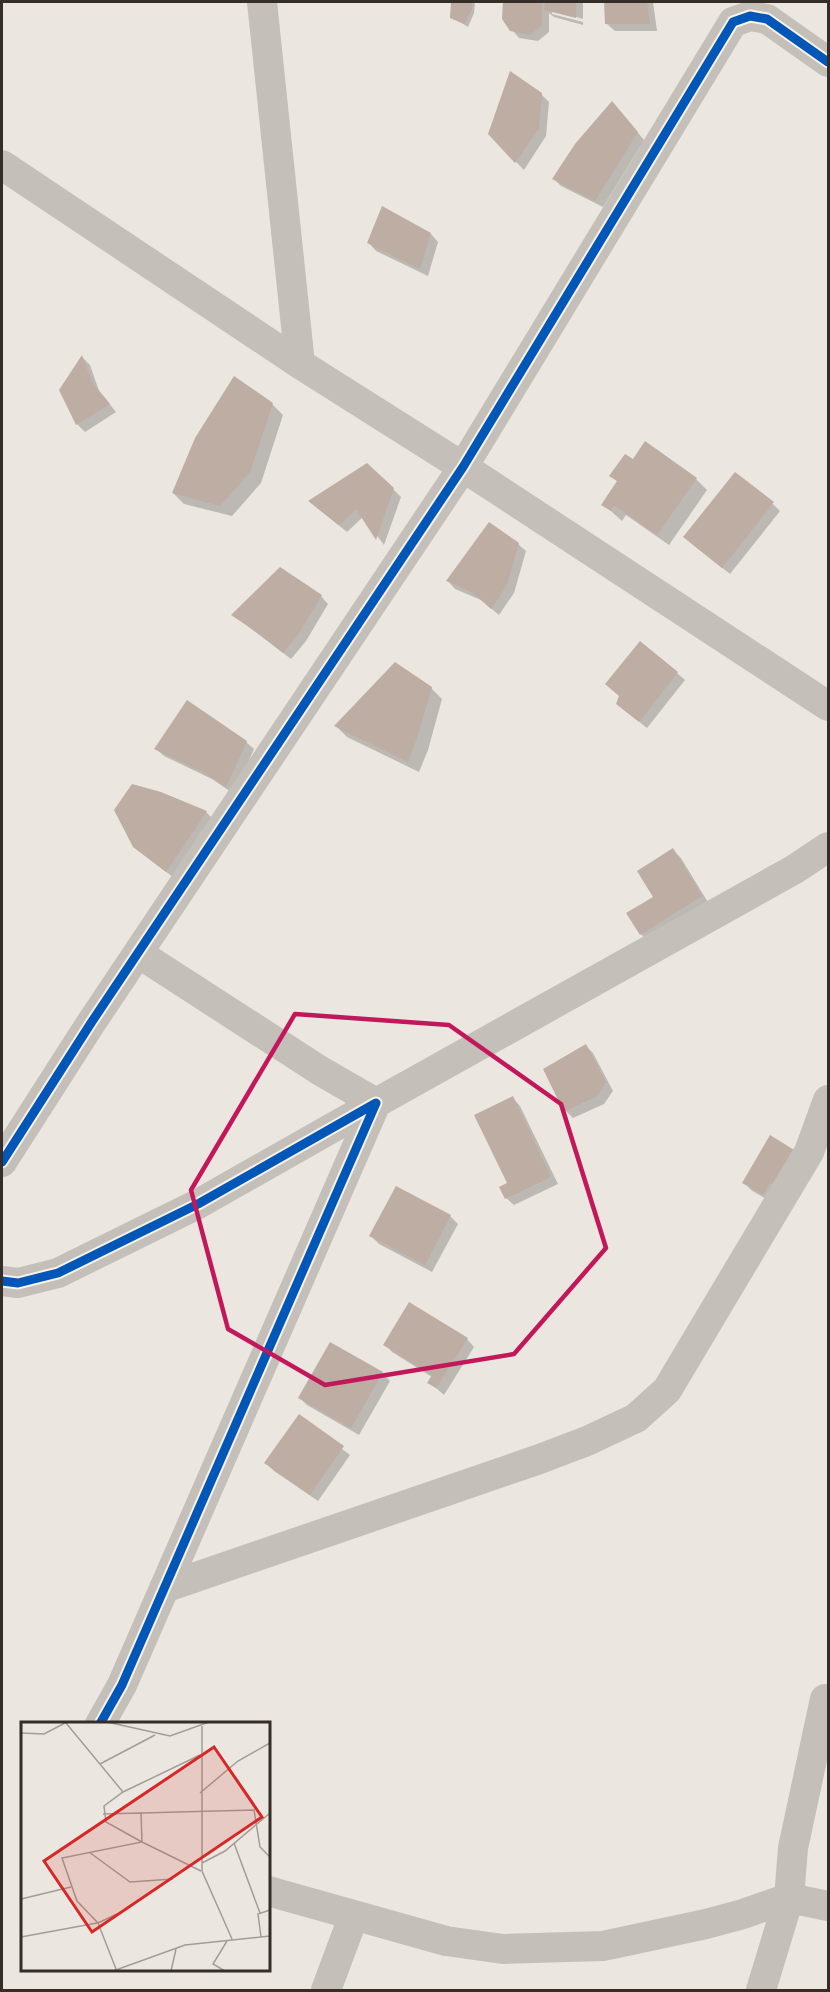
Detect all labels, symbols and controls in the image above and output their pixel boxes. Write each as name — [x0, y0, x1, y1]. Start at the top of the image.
inset map — [21, 1722, 270, 1971]

